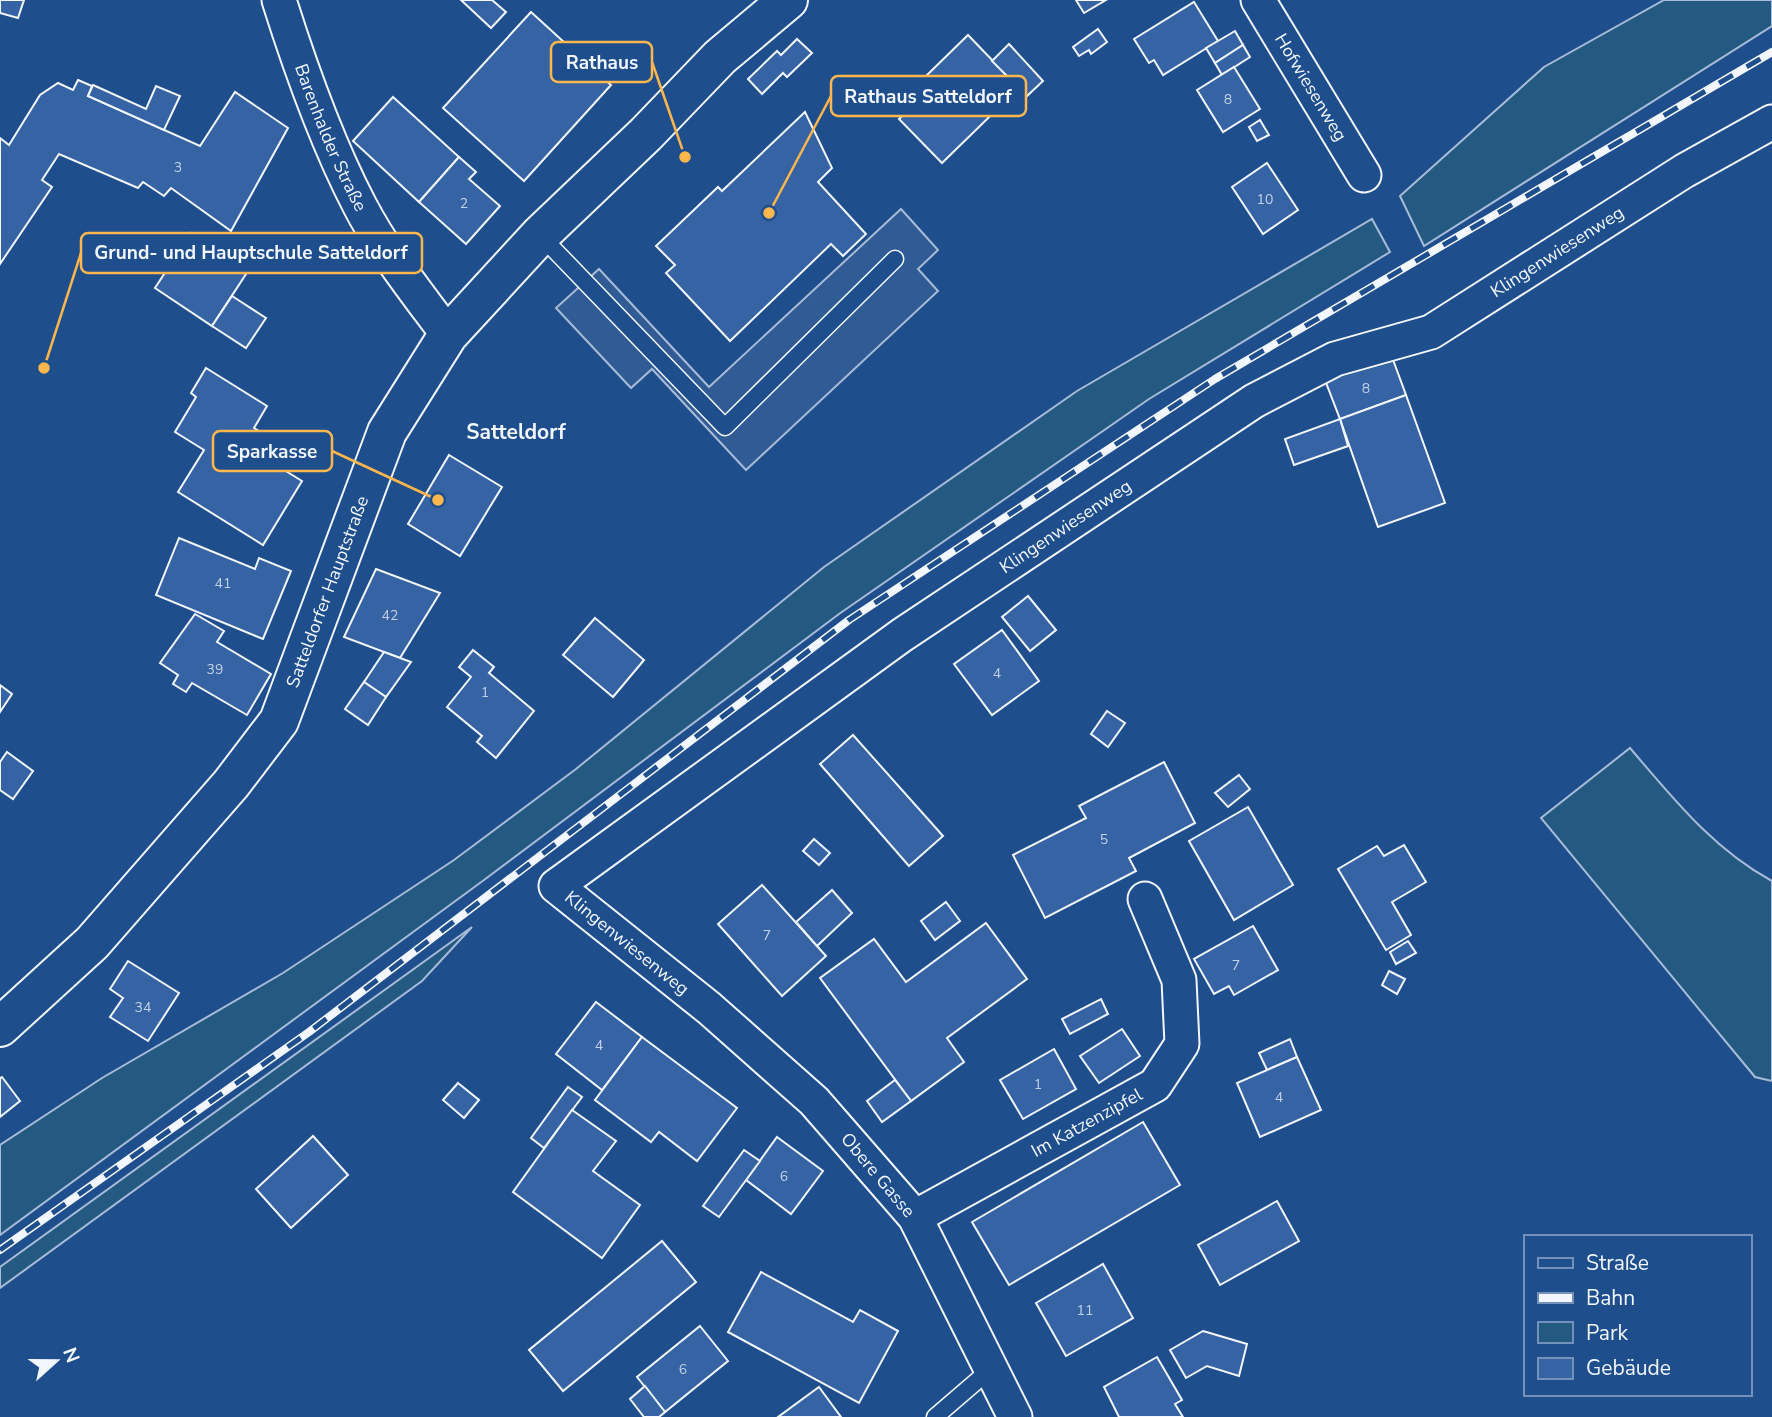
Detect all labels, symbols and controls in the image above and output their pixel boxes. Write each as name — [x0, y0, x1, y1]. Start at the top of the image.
street label: Hofwiesenweg — [1269, 29, 1353, 146]
callout: Rathaus — [551, 42, 652, 82]
text: Rathaus — [566, 50, 638, 76]
street label: Barenhalder Straße — [289, 61, 373, 215]
callout: Rathaus Satteldorf — [831, 76, 1026, 116]
text: Rathaus Satteldorf — [844, 84, 1013, 110]
house number: 8 — [1224, 90, 1232, 109]
house number: 3 — [174, 158, 182, 177]
house number: 10 — [1257, 190, 1273, 209]
house number: 2 — [460, 194, 468, 213]
street label: Klingenwiesenweg — [1486, 200, 1628, 303]
callout: Grund- und Hauptschule Satteldorf — [81, 233, 422, 273]
text: Grund- und Hauptschule Satteldorf — [94, 240, 409, 266]
house number: 8 — [1362, 379, 1370, 398]
district label: Satteldorf — [466, 418, 566, 446]
callout: Sparkasse — [213, 431, 332, 471]
text: Sparkasse — [227, 439, 317, 465]
street label: Klingenwiesenweg — [995, 474, 1136, 579]
street label: Satteldorfer Hauptstraße — [281, 492, 374, 691]
house number: 41 — [215, 574, 231, 593]
house number: 42 — [382, 606, 398, 625]
house number: 39 — [207, 660, 223, 679]
house number: 4 — [993, 664, 1001, 683]
house number: 1 — [481, 683, 489, 702]
house number: 5 — [1100, 830, 1108, 849]
street label: Klingenwiesenweg — [560, 885, 694, 1001]
house number: 7 — [763, 926, 771, 945]
house number: 7 — [1232, 956, 1240, 975]
house number: 34 — [135, 998, 151, 1017]
house number: 4 — [595, 1036, 603, 1055]
house number: 1 — [1034, 1075, 1042, 1094]
street label: Im Katzenzipfel — [1027, 1082, 1147, 1163]
house number: 4 — [1275, 1088, 1283, 1107]
street label: Obere Gasse — [835, 1127, 921, 1223]
house number: 6 — [780, 1167, 788, 1186]
legend — [1524, 1235, 1751, 1396]
text: Straße — [1586, 1249, 1649, 1277]
text: Bahn — [1586, 1284, 1635, 1312]
house number: 11 — [1077, 1301, 1093, 1320]
text: Park — [1586, 1319, 1628, 1347]
north arrow — [21, 1326, 91, 1396]
text: N — [56, 1344, 86, 1367]
text: Gebäude — [1586, 1354, 1671, 1382]
house number: 6 — [679, 1360, 687, 1379]

